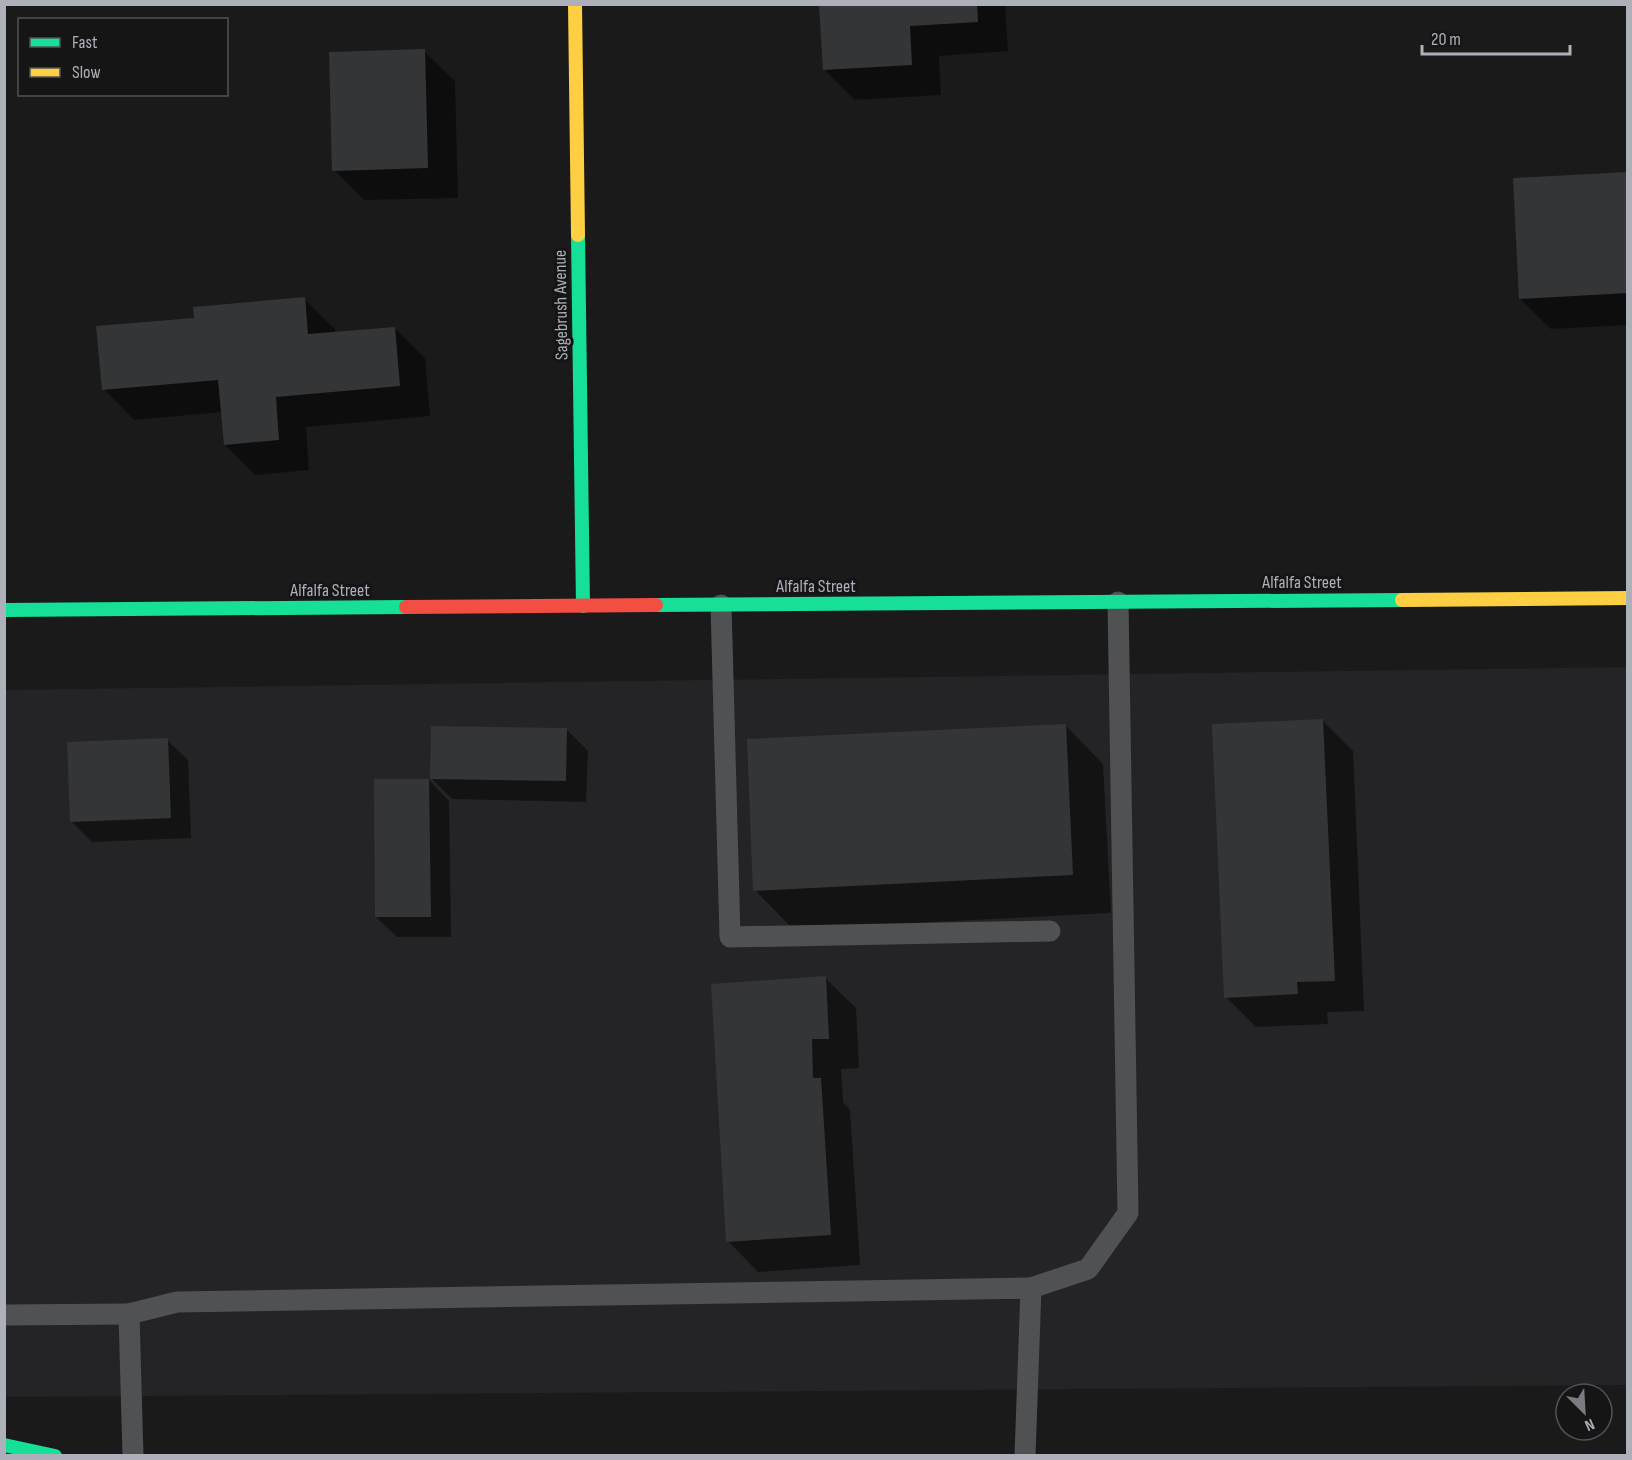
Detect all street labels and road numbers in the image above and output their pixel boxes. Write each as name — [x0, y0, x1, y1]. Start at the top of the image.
street label: Sagebrush Avenue — [550, 250, 572, 360]
street label: Alfalfa Street — [1261, 572, 1342, 593]
street label: Alfalfa Street — [775, 576, 856, 597]
street label: Alfalfa Street — [289, 580, 370, 601]

